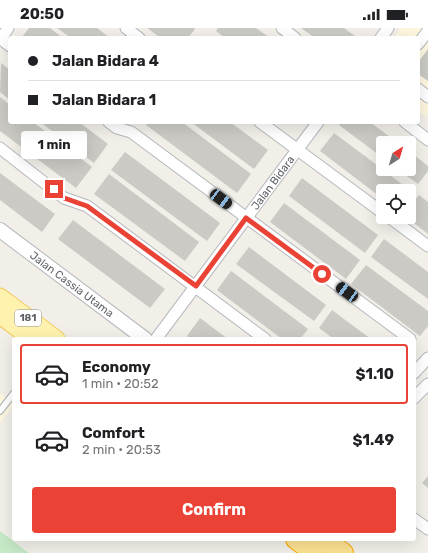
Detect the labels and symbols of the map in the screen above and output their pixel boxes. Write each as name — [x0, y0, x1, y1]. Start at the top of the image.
callout: 1 min — [21, 131, 87, 159]
north arrow — [376, 136, 416, 176]
street label: Jalan Bidara — [248, 153, 297, 212]
route end — [45, 180, 63, 198]
car — [208, 187, 234, 211]
street label: Jalan Cassia Utama — [28, 248, 116, 320]
route start — [313, 265, 331, 283]
car — [334, 280, 360, 304]
road number: 181 — [15, 310, 41, 326]

